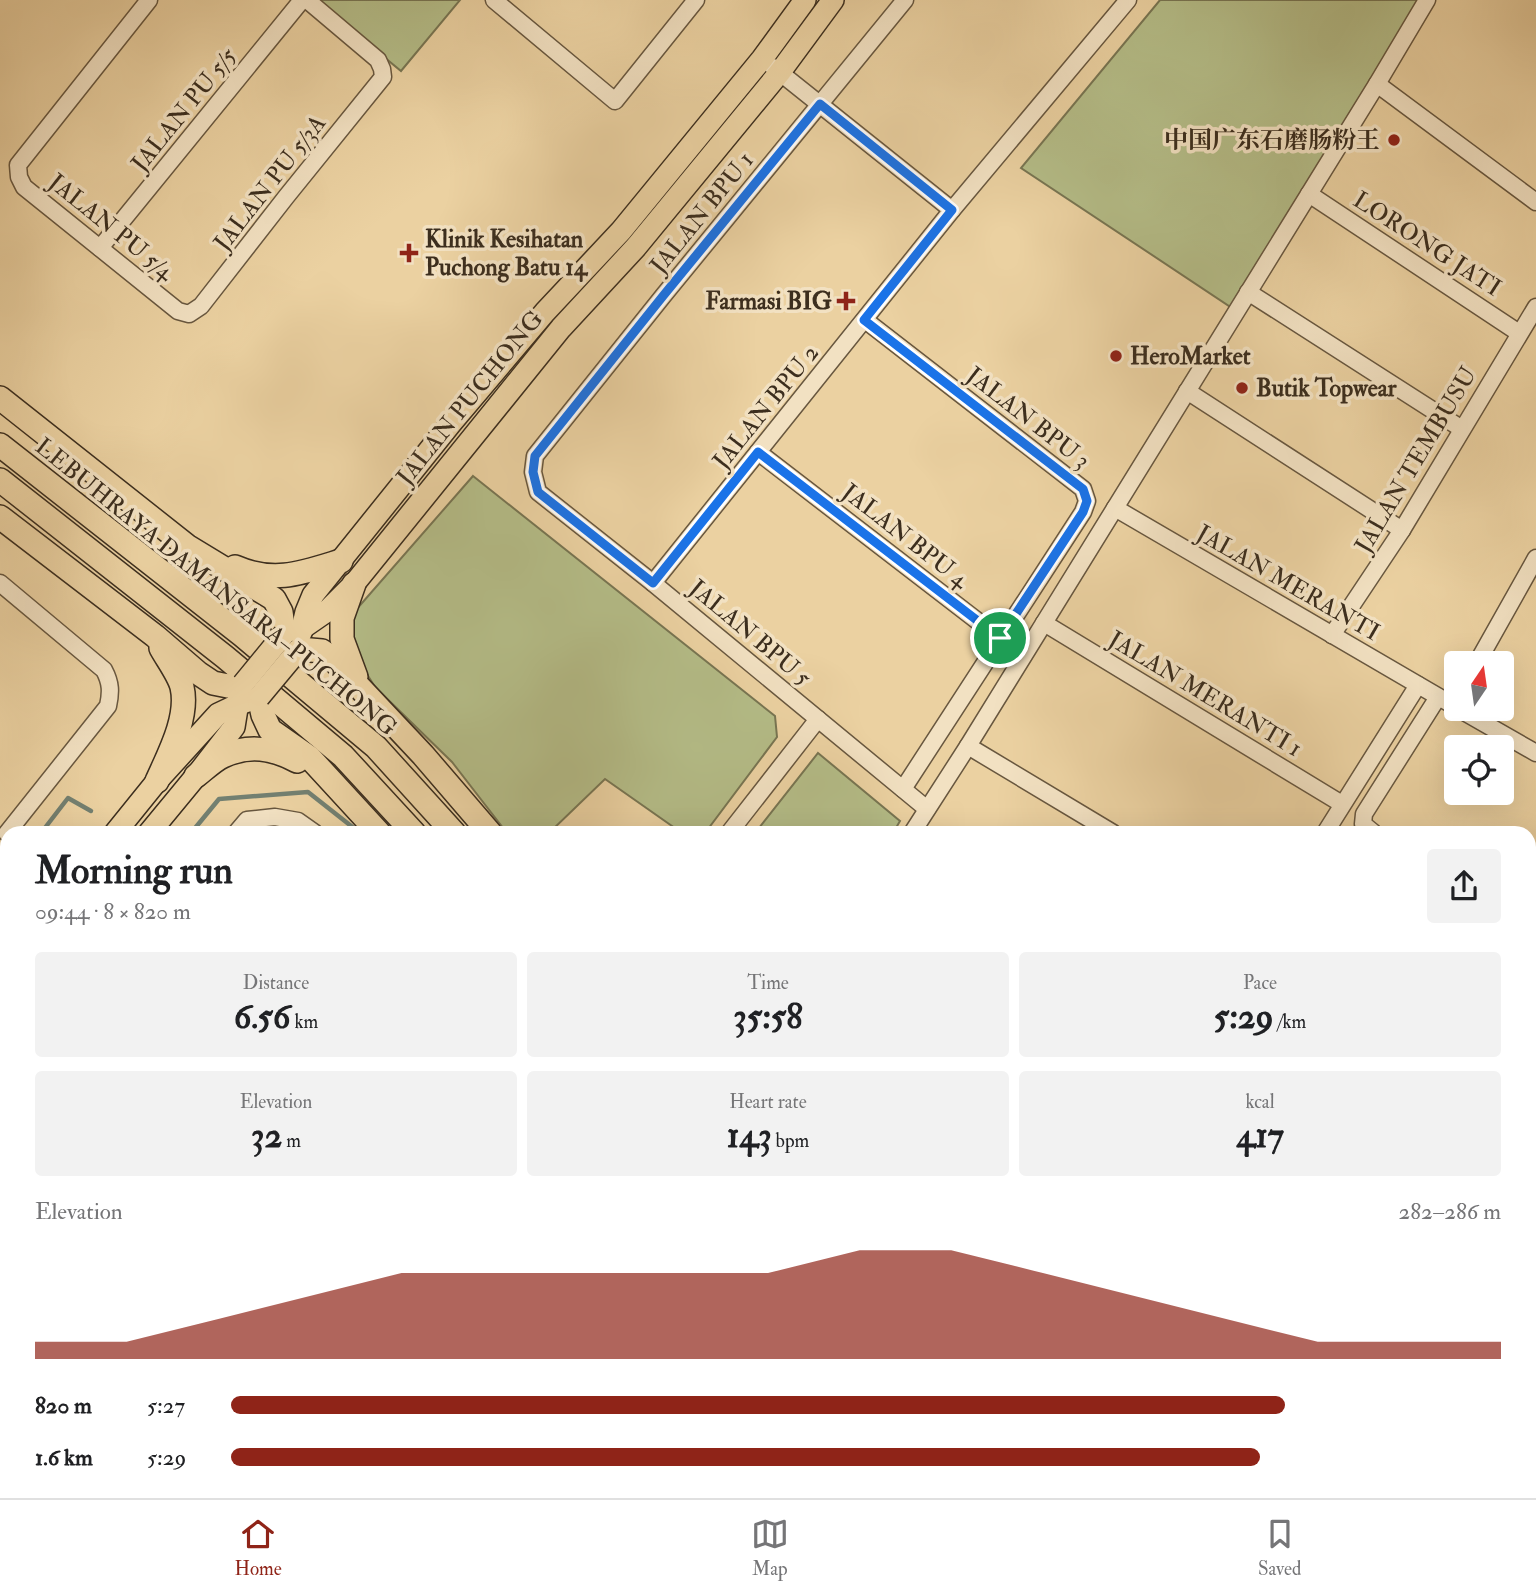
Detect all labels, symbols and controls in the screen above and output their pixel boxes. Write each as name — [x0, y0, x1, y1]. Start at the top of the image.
street label: JALAN PU 5/5 — [124, 41, 244, 179]
street label: JALAN PU 5/3A — [206, 109, 333, 258]
place label: 中国广东石磨肠粉王 — [1164, 125, 1380, 156]
marker: 中国广东石磨肠粉王 — [1386, 132, 1402, 148]
street label: JALAN BPU 1 — [643, 146, 761, 281]
street label: JALAN PU 5/4 — [41, 166, 181, 288]
street label: LORONG JATI — [1347, 185, 1507, 303]
place label: Klinik Kesihatan Puchong Batu 14 — [425, 224, 589, 283]
marker: Klinik Kesihatan Puchong Batu 14 — [399, 243, 419, 263]
place label: Farmasi BIG — [705, 286, 832, 317]
marker: Farmasi BIG — [838, 293, 854, 309]
street label: JALAN PUCHONG — [389, 304, 550, 493]
street label: JALAN BPU 2 — [706, 338, 826, 476]
place label: HeroMarket — [1130, 341, 1251, 372]
marker: HeroMarket — [1108, 348, 1124, 364]
street label: JALAN BPU 3 — [959, 359, 1096, 476]
street label: JALAN TEMBUSU — [1348, 361, 1484, 560]
place label: Butik Topwear — [1256, 373, 1398, 404]
marker: Butik Topwear — [1234, 380, 1250, 396]
street label: LEBUHRAYA DAMANSARA–PUCHONG — [29, 431, 403, 743]
street label: JALAN BPU 4 — [835, 476, 975, 596]
street label: JALAN MERANTI — [1190, 517, 1385, 648]
street label: JALAN BPU 5 — [682, 572, 818, 693]
pin — [970, 608, 1030, 668]
icon: arrive — [981, 619, 1019, 657]
street label: JALAN MERANTI 1 — [1102, 623, 1307, 764]
north arrow — [1444, 651, 1514, 721]
map controls — [1444, 651, 1514, 805]
button: locate — [1444, 735, 1514, 805]
text: Morning run — [35, 847, 233, 895]
button: share — [1427, 849, 1501, 923]
text: 09:44 · 8 × 820 m — [35, 897, 191, 926]
text: Distance — [243, 971, 309, 995]
text: Time — [747, 971, 789, 995]
text: Pace — [1243, 971, 1277, 995]
text: 6.56 — [234, 995, 291, 1039]
text: 35:58 — [733, 995, 803, 1039]
text: 5:29 — [1214, 995, 1274, 1039]
text: km — [291, 1010, 318, 1034]
text: /km — [1274, 1010, 1306, 1034]
text: Elevation — [240, 1090, 312, 1114]
text: Heart rate — [729, 1090, 807, 1114]
text: kcal — [1245, 1090, 1275, 1114]
text: 32 — [251, 1114, 282, 1158]
text: 143 — [727, 1114, 772, 1158]
text: 417 — [1236, 1114, 1284, 1158]
text: m — [282, 1129, 301, 1153]
text: bpm — [772, 1129, 809, 1153]
text: Elevation — [35, 1197, 123, 1226]
text: 282–286 m — [1399, 1197, 1501, 1226]
text: 820 m — [35, 1391, 92, 1420]
text: 5:27 — [147, 1391, 185, 1420]
text: 1.6 km — [35, 1443, 93, 1472]
text: 5:29 — [147, 1443, 186, 1472]
tab: Home — [235, 1515, 282, 1581]
tab: Map — [751, 1515, 789, 1581]
tab: Saved — [1258, 1515, 1301, 1581]

